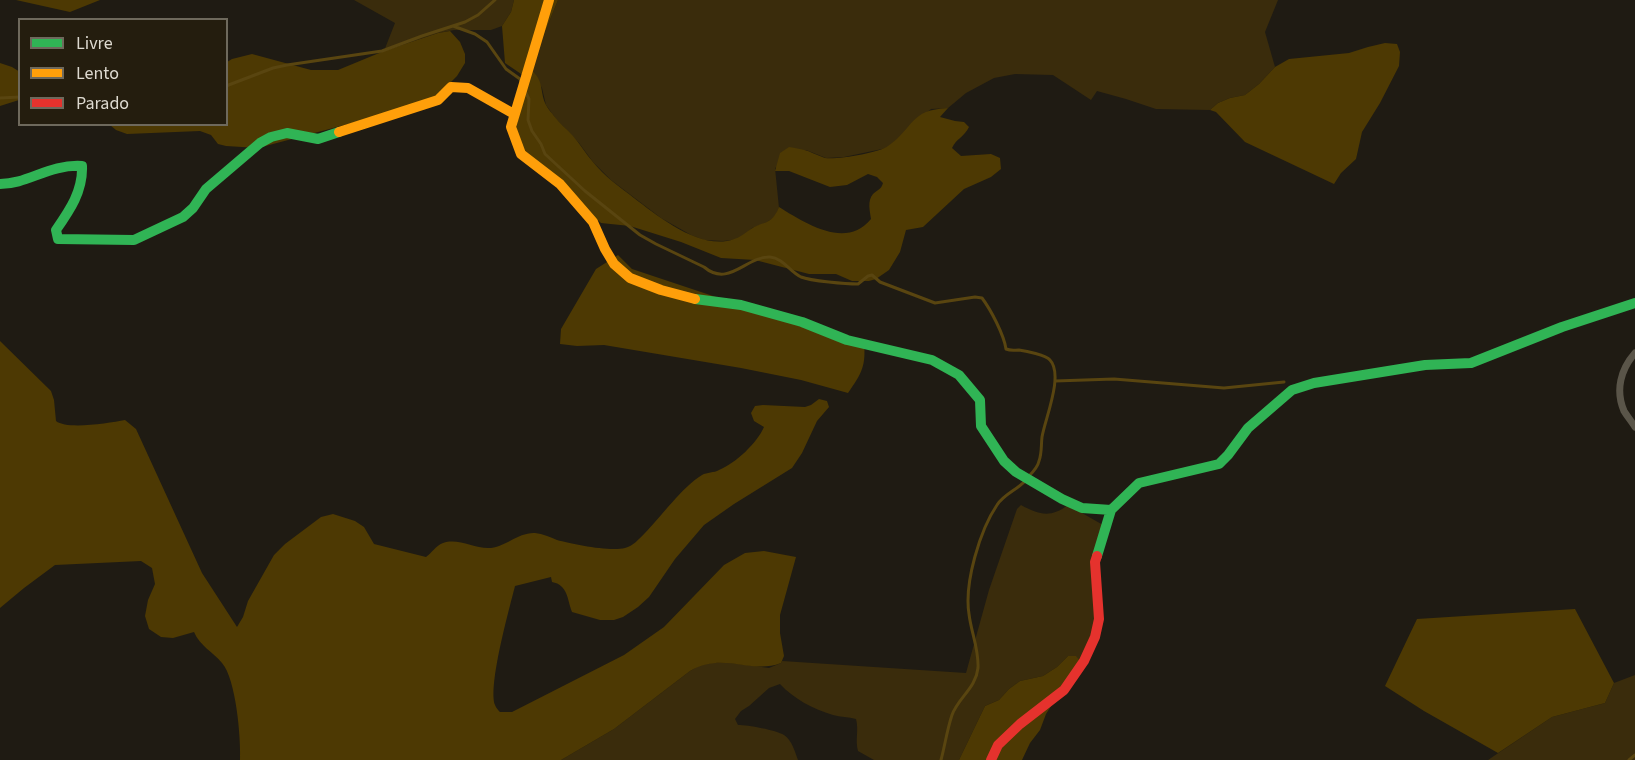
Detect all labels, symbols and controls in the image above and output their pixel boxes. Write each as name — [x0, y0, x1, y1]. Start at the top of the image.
legend — [18, 18, 228, 126]
text: Livre — [76, 31, 113, 56]
text: Lento — [76, 61, 119, 86]
text: Parado — [76, 91, 129, 116]

